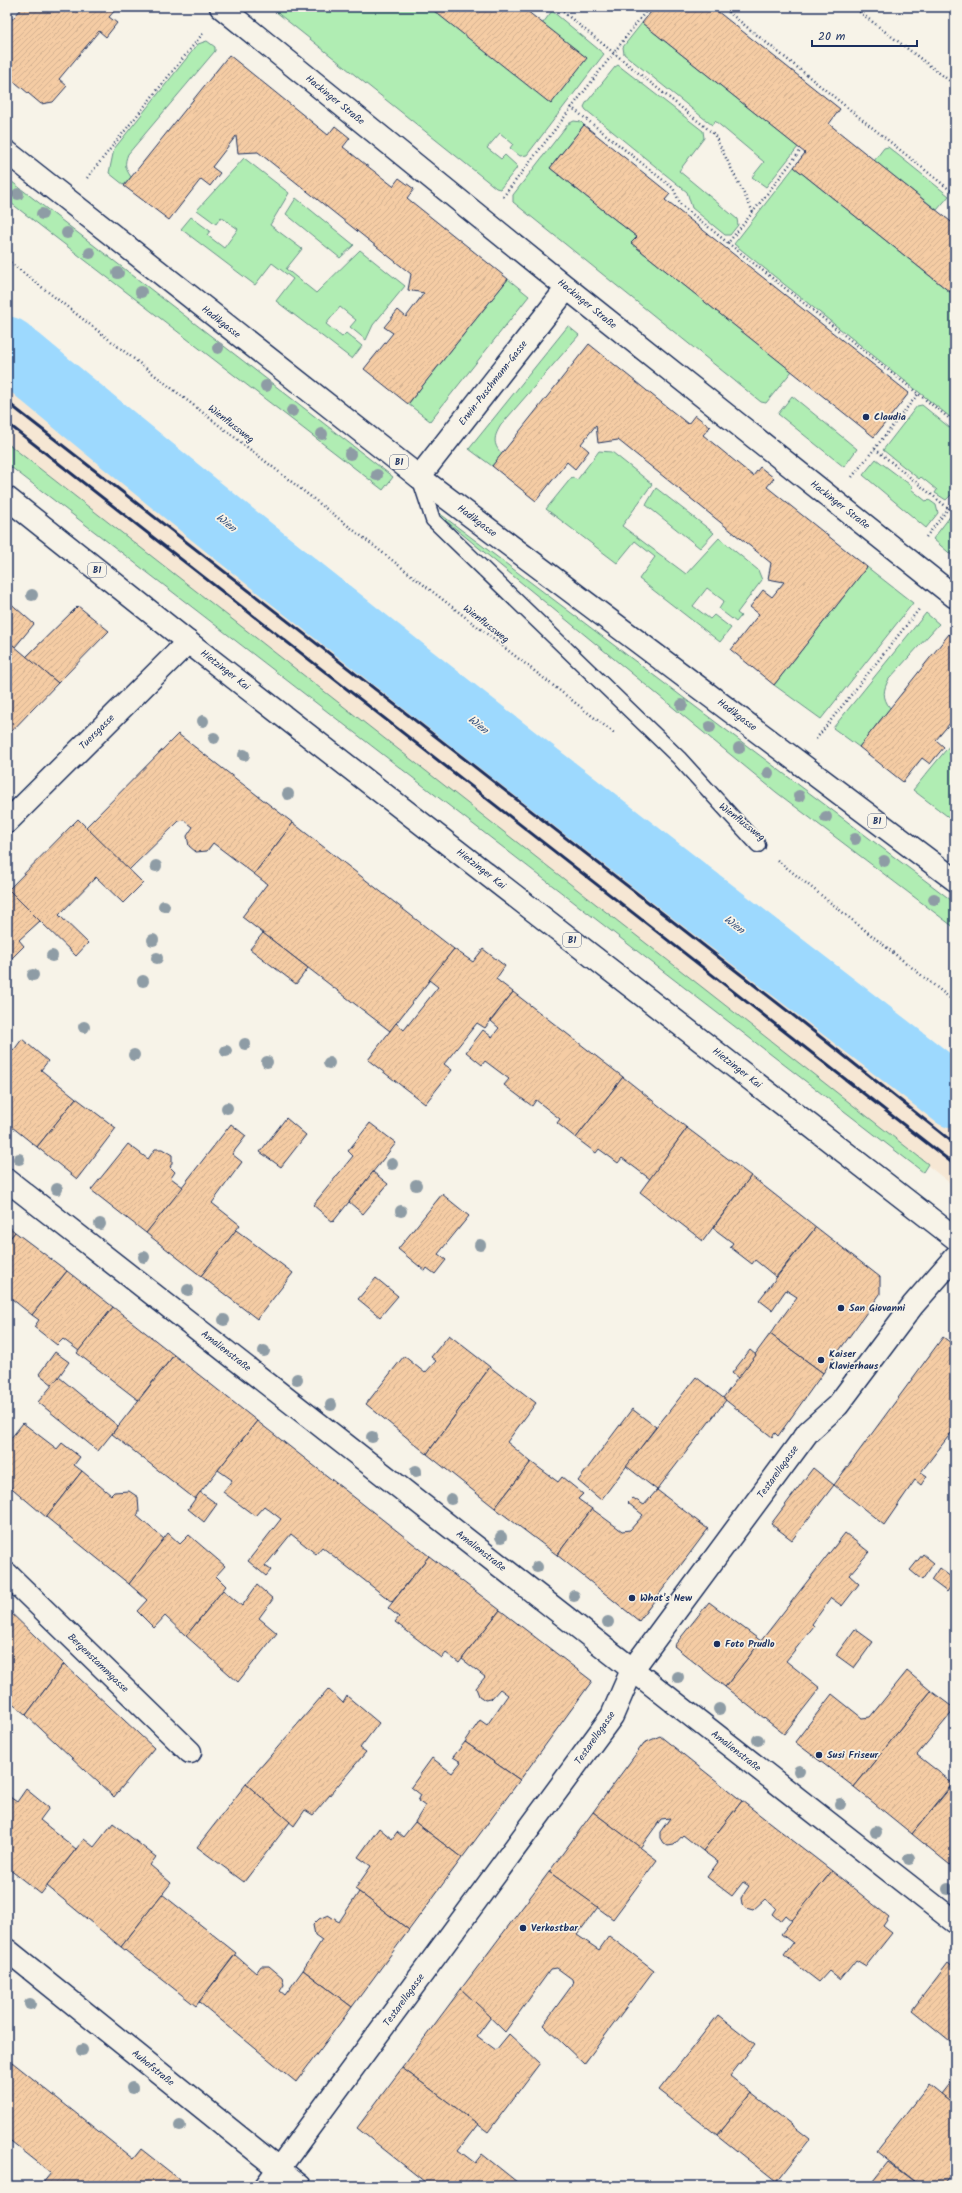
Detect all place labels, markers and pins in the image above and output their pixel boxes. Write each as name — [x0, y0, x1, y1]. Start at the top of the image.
place label: Claudia — [874, 409, 906, 425]
marker: Claudia — [861, 412, 871, 422]
place label: San Giovanni — [849, 1300, 906, 1316]
marker: San Giovanni — [836, 1303, 846, 1313]
place label: Kaiser Klavierhaus — [829, 1346, 879, 1374]
marker: Kaiser Klavierhaus — [816, 1355, 826, 1365]
place label: What's New — [640, 1590, 693, 1606]
marker: What's New — [627, 1593, 637, 1603]
place label: Foto Prudlo — [725, 1636, 775, 1652]
marker: Foto Prudlo — [712, 1639, 722, 1649]
place label: Susi Friseur — [827, 1747, 879, 1763]
marker: Susi Friseur — [814, 1750, 824, 1760]
place label: Verkostbar — [531, 1920, 578, 1936]
marker: Verkostbar — [518, 1923, 528, 1933]

